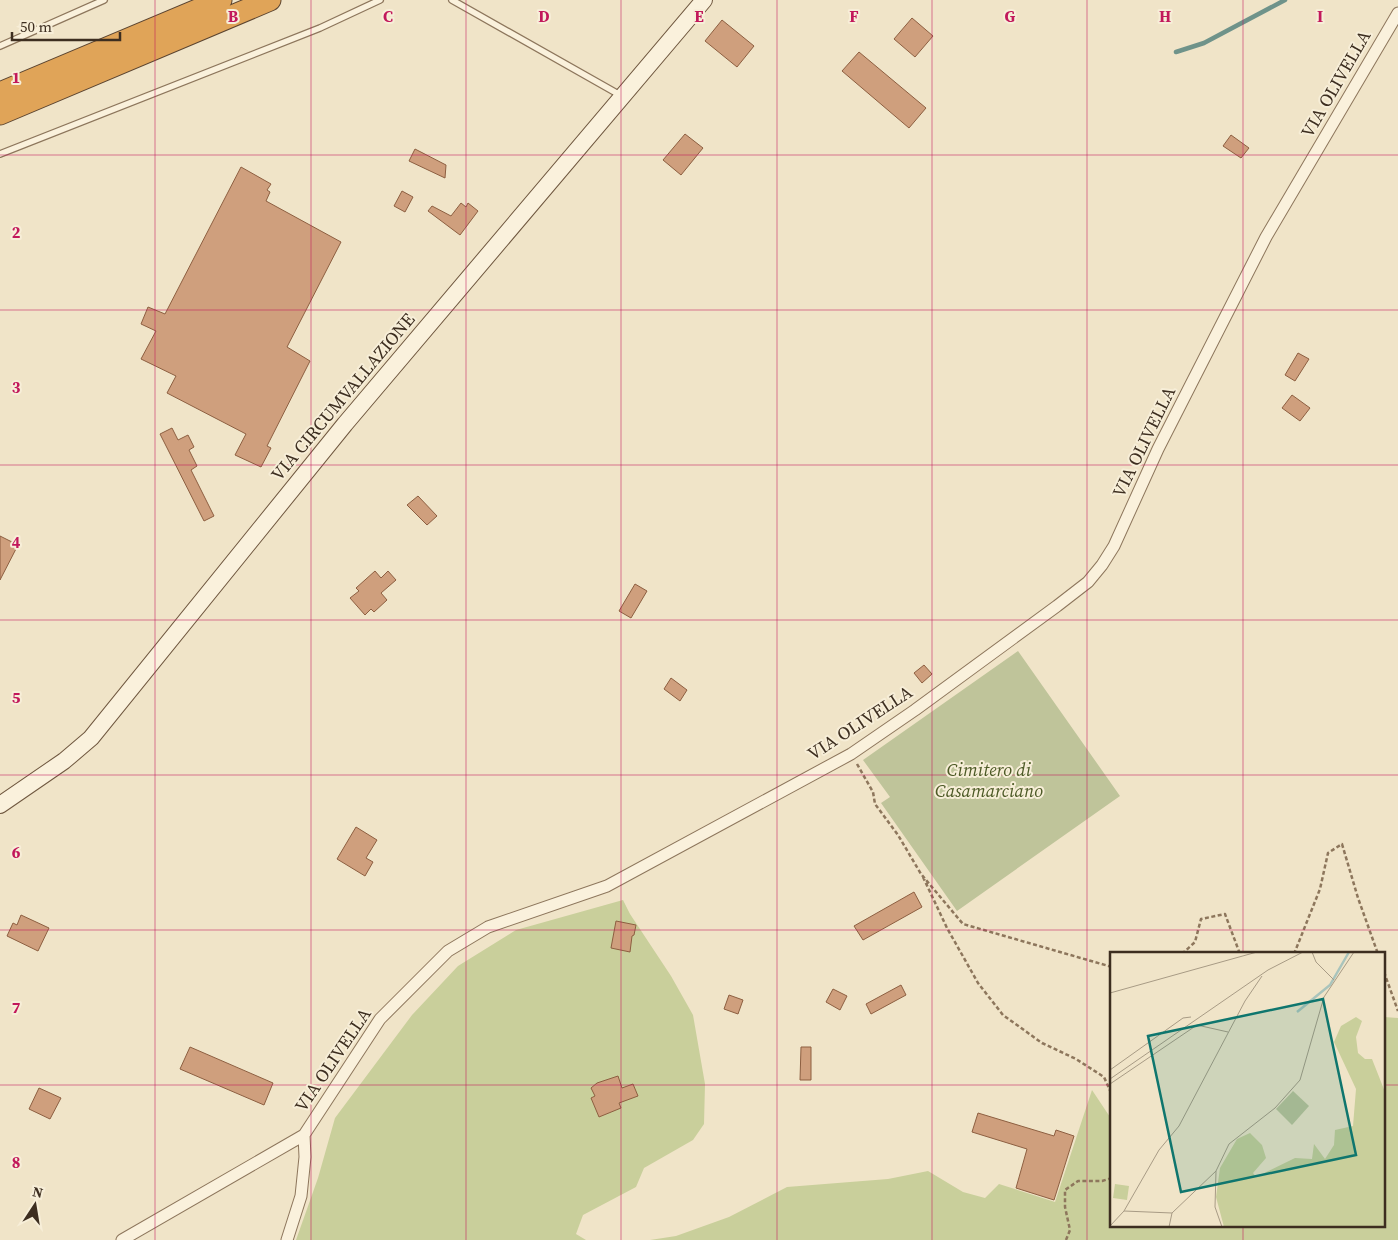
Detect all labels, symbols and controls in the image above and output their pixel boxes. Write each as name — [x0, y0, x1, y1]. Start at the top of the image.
text: B — [228, 5, 239, 27]
text: C — [383, 5, 393, 27]
text: D — [538, 5, 550, 27]
text: E — [694, 5, 704, 27]
text: F — [849, 5, 859, 27]
text: G — [1005, 5, 1016, 27]
text: H — [1159, 5, 1171, 27]
text: I — [1317, 5, 1323, 27]
scale bar — [12, 10, 120, 42]
text: 50 m — [20, 16, 52, 37]
street label: VIA OLIVELLA — [1295, 25, 1377, 142]
text: 1 — [12, 66, 20, 88]
text: 2 — [12, 221, 21, 243]
street label: VIA CIRCUMVALLAZIONE — [265, 307, 420, 486]
text: 3 — [12, 376, 21, 398]
street label: VIA OLIVELLA — [1106, 382, 1181, 501]
text: 4 — [12, 531, 21, 553]
street label: VIA OLIVELLA — [802, 679, 917, 766]
text: 5 — [12, 686, 21, 708]
park label: Cimitero di Casamarciano — [935, 757, 1043, 803]
text: 6 — [12, 841, 21, 863]
inset map — [1110, 952, 1386, 1228]
text: 7 — [12, 996, 21, 1018]
street label: VIA OLIVELLA — [289, 1003, 377, 1117]
text: 8 — [12, 1151, 20, 1173]
north arrow — [10, 1180, 60, 1230]
text: N — [31, 1181, 45, 1203]

